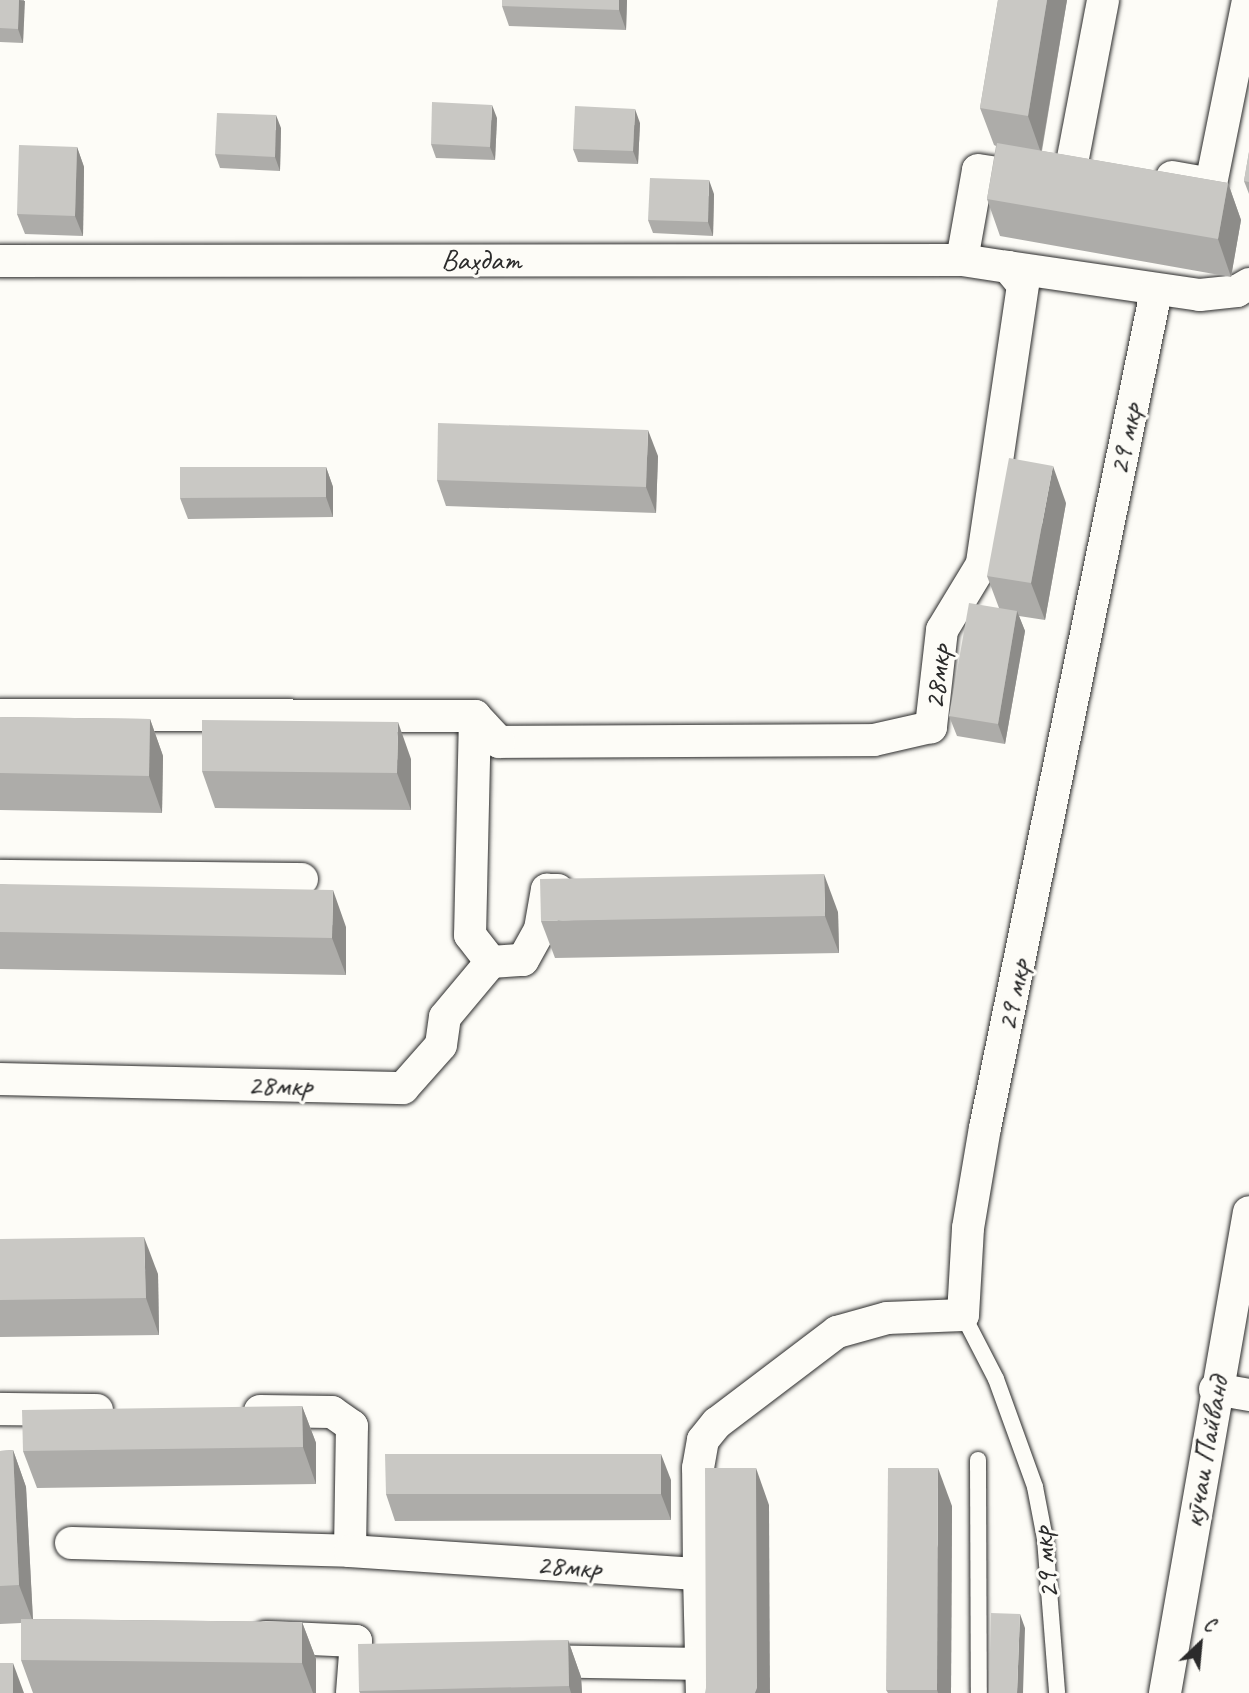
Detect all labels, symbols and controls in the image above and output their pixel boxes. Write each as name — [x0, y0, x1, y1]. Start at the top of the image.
street label: Ваҳдат — [441, 241, 521, 277]
street label: 29 мкр — [1100, 400, 1150, 478]
street label: 28мкр — [916, 643, 958, 711]
street label: 29 мкр — [988, 956, 1038, 1034]
street label: 28мкр — [247, 1066, 313, 1104]
street label: кӯчаи Пайванд — [1174, 1373, 1236, 1531]
street label: 29 мкр — [1023, 1525, 1067, 1601]
street label: 28мкр — [535, 1546, 603, 1586]
north arrow — [1165, 1609, 1235, 1679]
text: С — [1200, 1612, 1219, 1638]

